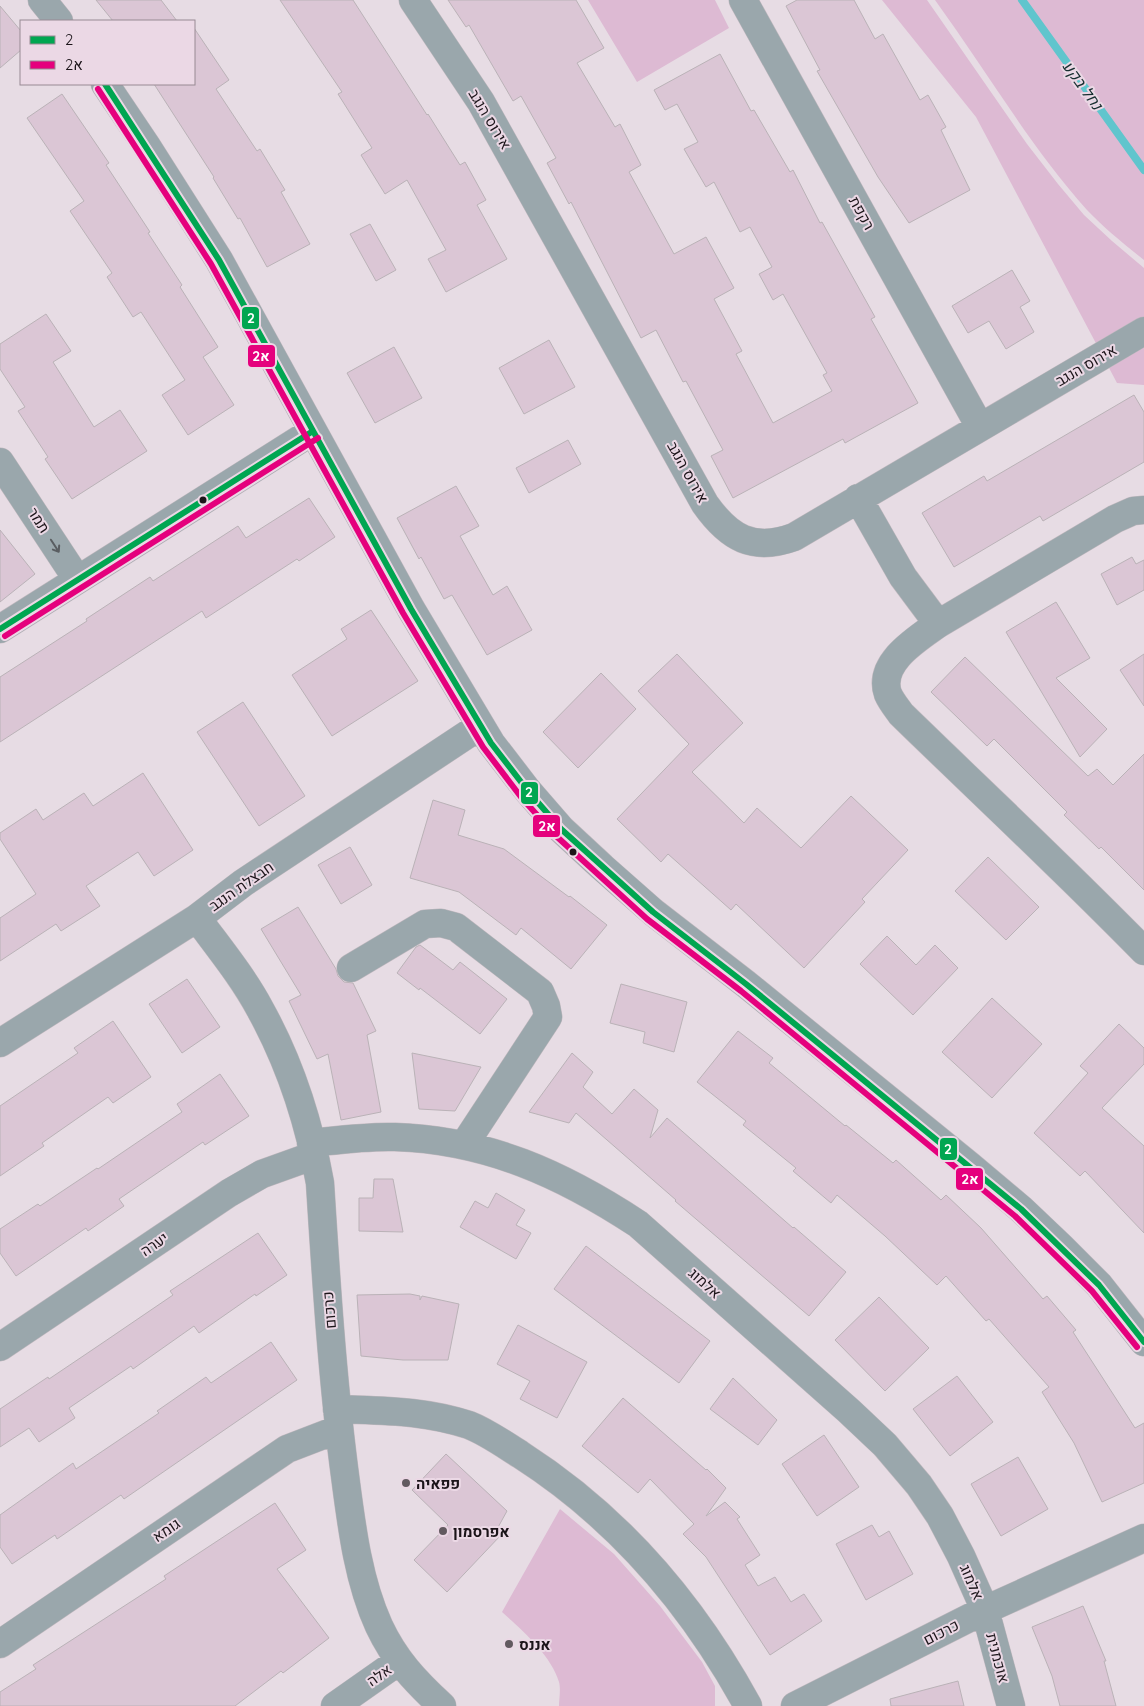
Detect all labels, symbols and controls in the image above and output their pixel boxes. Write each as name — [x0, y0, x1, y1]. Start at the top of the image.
legend — [20, 20, 195, 85]
text: 2 — [65, 30, 73, 49]
text: 2א — [65, 55, 83, 74]
water label: נחל בקע — [1059, 57, 1108, 114]
street label: אירוס הנגב — [464, 85, 516, 153]
street label: רקפת — [845, 193, 879, 233]
line badge: 2 — [241, 306, 260, 330]
text: 2 — [247, 309, 255, 327]
street label: אירוס הנגב — [1052, 340, 1120, 390]
line badge: 2א — [247, 344, 276, 368]
text: 2א — [252, 347, 270, 365]
street label: אירוס הנגב — [663, 438, 713, 506]
unlabelled marker — [198, 495, 208, 505]
street label: תמר — [24, 504, 54, 536]
one-way arrow — [51, 539, 61, 553]
line badge: 2 — [520, 781, 539, 805]
text: 2 — [525, 783, 533, 801]
line badge: 2א — [532, 814, 561, 838]
text: 2א — [538, 817, 556, 835]
unlabelled marker — [568, 847, 578, 857]
street label: חבצלת הנגב — [205, 857, 277, 915]
line badge: 2 — [939, 1137, 958, 1161]
text: 2 — [944, 1140, 952, 1158]
line badge: 2א — [955, 1167, 984, 1191]
text: 2א — [961, 1170, 979, 1188]
street label: יערה — [137, 1228, 171, 1260]
street label: אלמוג — [685, 1264, 725, 1302]
street label: כרכום — [318, 1291, 340, 1329]
place label: פפאיה — [416, 1474, 460, 1493]
marker: פפאיה — [400, 1477, 412, 1489]
street label: גומא — [149, 1514, 184, 1546]
place label: אפרסמון — [453, 1522, 510, 1541]
marker: אפרסמון — [437, 1525, 449, 1537]
street label: אלמוג — [956, 1561, 988, 1603]
street label: כרכום — [920, 1615, 962, 1649]
street label: אוכמנית — [982, 1631, 1014, 1685]
place label: אננס — [519, 1635, 551, 1654]
marker: אננס — [503, 1638, 515, 1650]
street label: אלה — [363, 1660, 395, 1690]

